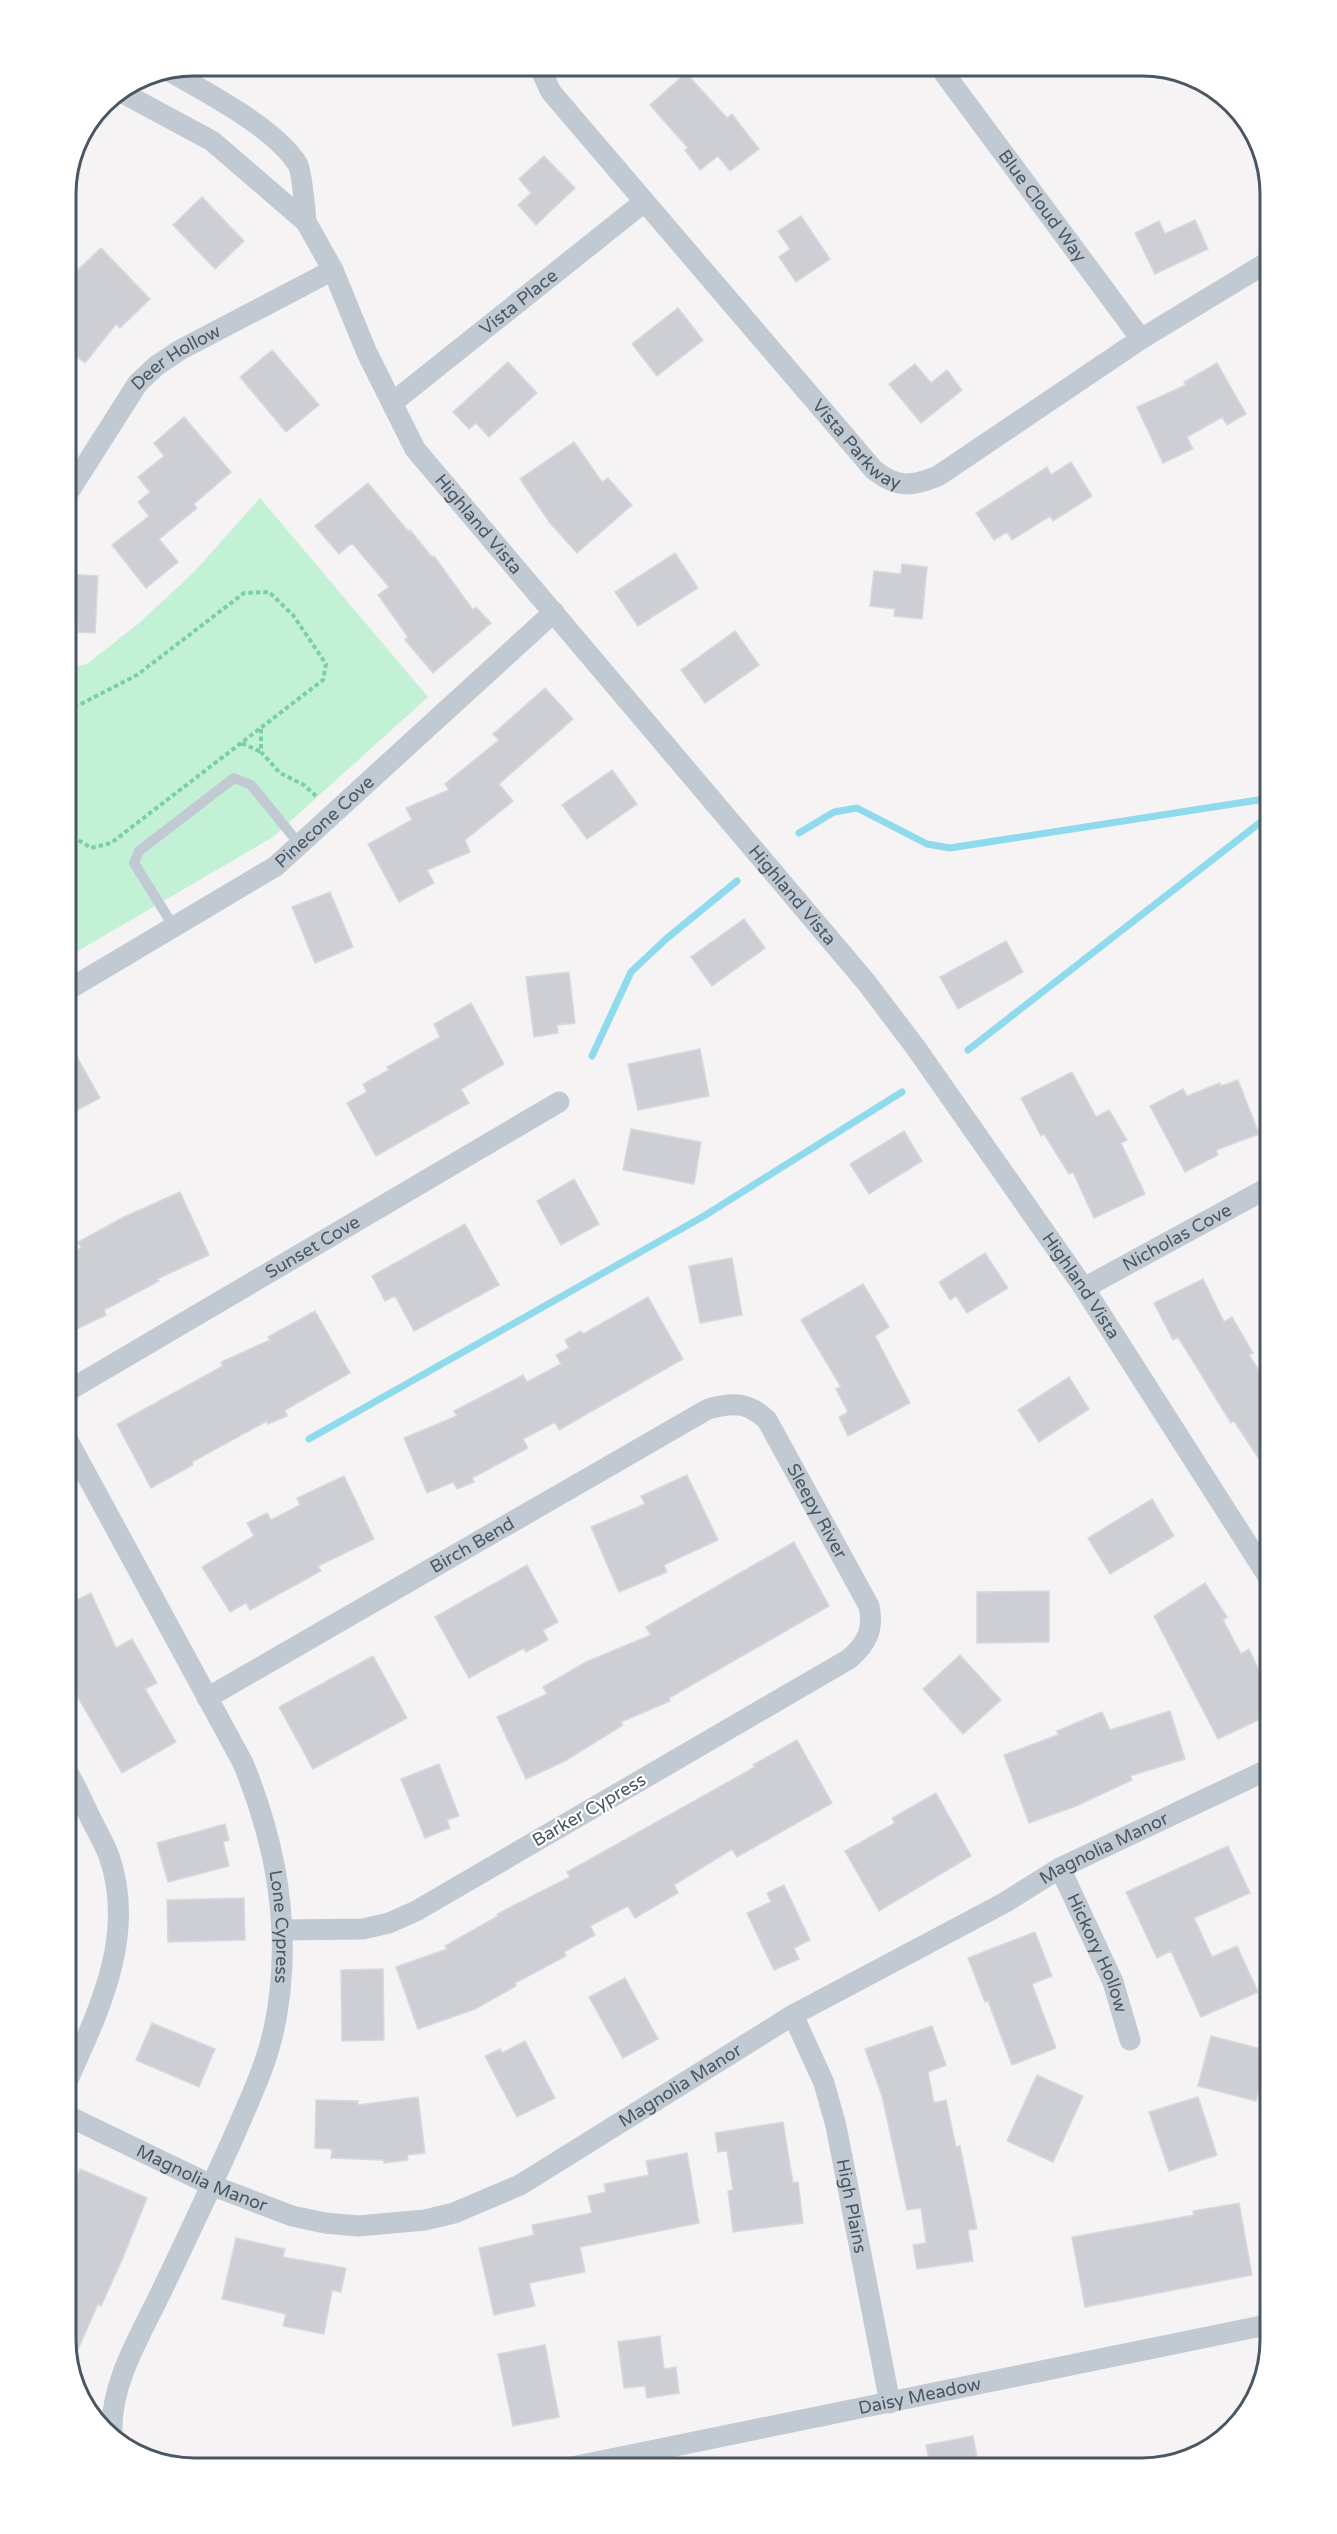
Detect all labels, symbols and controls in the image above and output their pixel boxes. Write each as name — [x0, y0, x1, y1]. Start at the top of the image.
street label: Blue Cloud Way — [993, 145, 1092, 267]
street label: Vista Place — [475, 264, 562, 340]
street label: Deer Hollow — [126, 320, 224, 395]
street label: Vista Parkway — [807, 395, 904, 494]
street label: Highland Vista — [430, 470, 527, 579]
street label: Pinecone Cove — [270, 771, 379, 873]
street label: Highland Vista — [744, 841, 841, 950]
street label: Nicholas Cove — [1119, 1199, 1235, 1276]
street label: Sunset Cove — [261, 1211, 364, 1283]
street label: Highland Vista — [1037, 1228, 1125, 1343]
street label: Sleepy River — [782, 1460, 852, 1563]
street label: Birch Bend — [426, 1512, 518, 1578]
street label: Barker Cypress — [528, 1769, 650, 1851]
street label: Magnolia Manor — [1035, 1807, 1172, 1889]
street label: Lone Cypress — [264, 1868, 293, 1984]
street label: Hickory Hollow — [1062, 1890, 1132, 2015]
street label: Magnolia Manor — [614, 2039, 746, 2132]
street label: Magnolia Manor — [133, 2140, 271, 2217]
street label: High Plains — [832, 2157, 872, 2255]
street label: Daisy Meadow — [856, 2373, 983, 2419]

